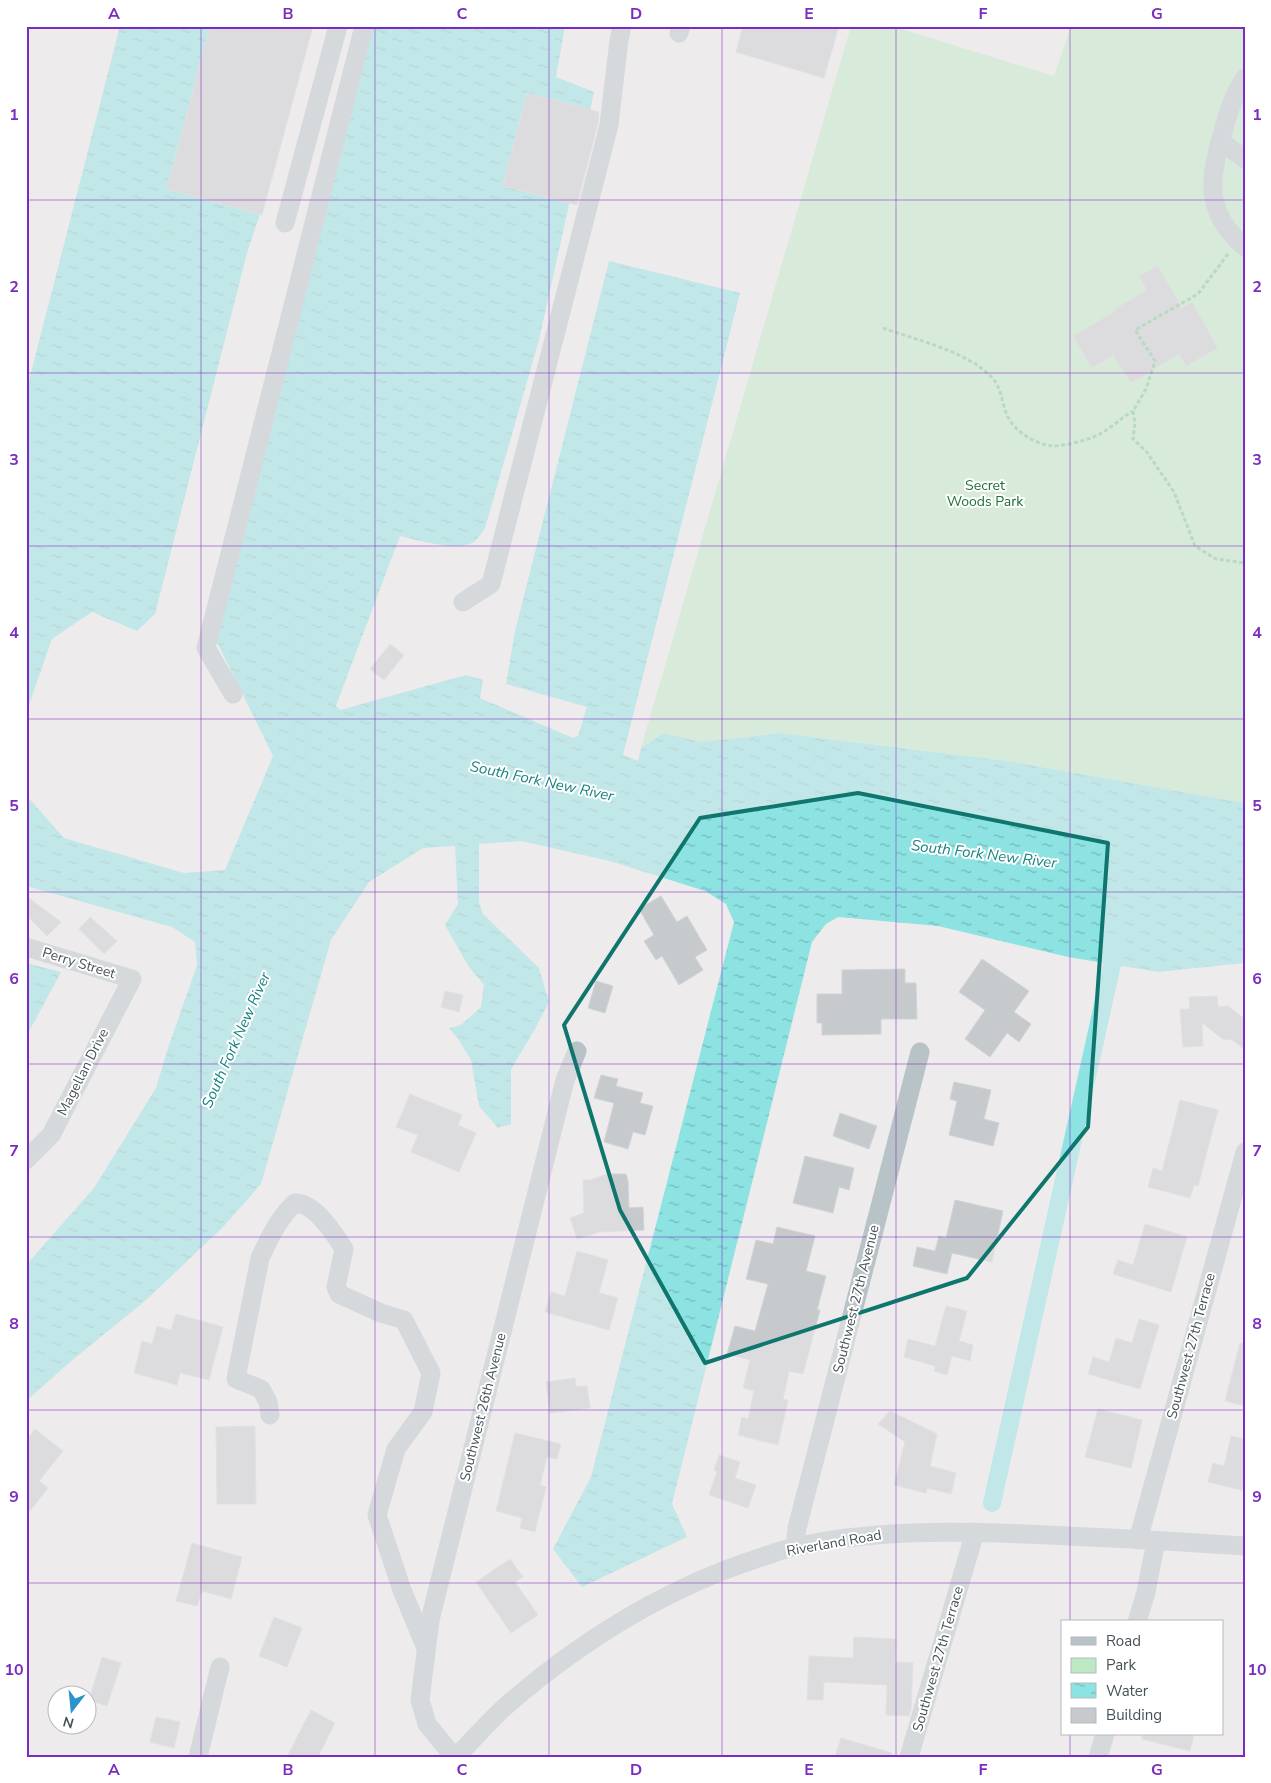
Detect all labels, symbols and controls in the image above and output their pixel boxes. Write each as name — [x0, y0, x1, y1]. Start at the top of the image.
text: A — [108, 3, 120, 25]
text: B — [282, 3, 294, 25]
text: C — [457, 3, 468, 25]
text: D — [630, 3, 642, 25]
text: E — [804, 3, 814, 25]
text: F — [979, 3, 988, 25]
text: G — [1151, 3, 1163, 25]
text: 1 — [9, 104, 19, 126]
text: 1 — [1252, 104, 1262, 126]
text: 2 — [9, 276, 19, 298]
text: 2 — [1252, 276, 1262, 298]
text: 3 — [9, 449, 19, 471]
text: 3 — [1252, 449, 1262, 471]
park label: Secret Woods Park — [947, 476, 1024, 511]
text: 4 — [9, 622, 19, 644]
text: 4 — [1252, 622, 1262, 644]
water label: South Fork New River — [468, 756, 616, 806]
text: 5 — [9, 795, 19, 817]
text: 5 — [1252, 795, 1262, 817]
water label: South Fork New River — [910, 835, 1059, 873]
street label: Perry Street — [40, 943, 118, 983]
text: 6 — [9, 968, 19, 990]
water label: South Fork New River — [197, 968, 275, 1111]
text: 6 — [1252, 968, 1262, 990]
street label: Magellan Drive — [53, 1025, 113, 1119]
text: 7 — [9, 1140, 19, 1162]
text: 7 — [1252, 1140, 1262, 1162]
street label: Southwest 27th Avenue — [828, 1223, 884, 1375]
street label: Southwest 27th Terrace — [1162, 1271, 1220, 1421]
text: 8 — [9, 1313, 19, 1335]
text: 8 — [1252, 1313, 1262, 1335]
street label: Southwest 26th Avenue — [455, 1331, 511, 1483]
text: 9 — [9, 1486, 19, 1508]
text: 9 — [1252, 1486, 1262, 1508]
street label: Riverland Road — [785, 1525, 883, 1561]
street label: Southwest 27th Terrace — [908, 1584, 968, 1734]
legend — [1061, 1620, 1224, 1736]
text: Road — [1106, 1631, 1141, 1651]
text: Park — [1106, 1655, 1136, 1675]
text: 10 — [4, 1659, 24, 1681]
text: 10 — [1247, 1659, 1267, 1681]
text: Water — [1106, 1681, 1149, 1701]
north arrow — [48, 1686, 98, 1736]
text: Building — [1106, 1705, 1162, 1725]
text: N — [61, 1711, 76, 1733]
text: A — [108, 1759, 120, 1781]
text: B — [282, 1759, 294, 1781]
text: C — [457, 1759, 468, 1781]
text: D — [630, 1759, 642, 1781]
text: E — [804, 1759, 814, 1781]
text: F — [979, 1759, 988, 1781]
text: G — [1151, 1759, 1163, 1781]

